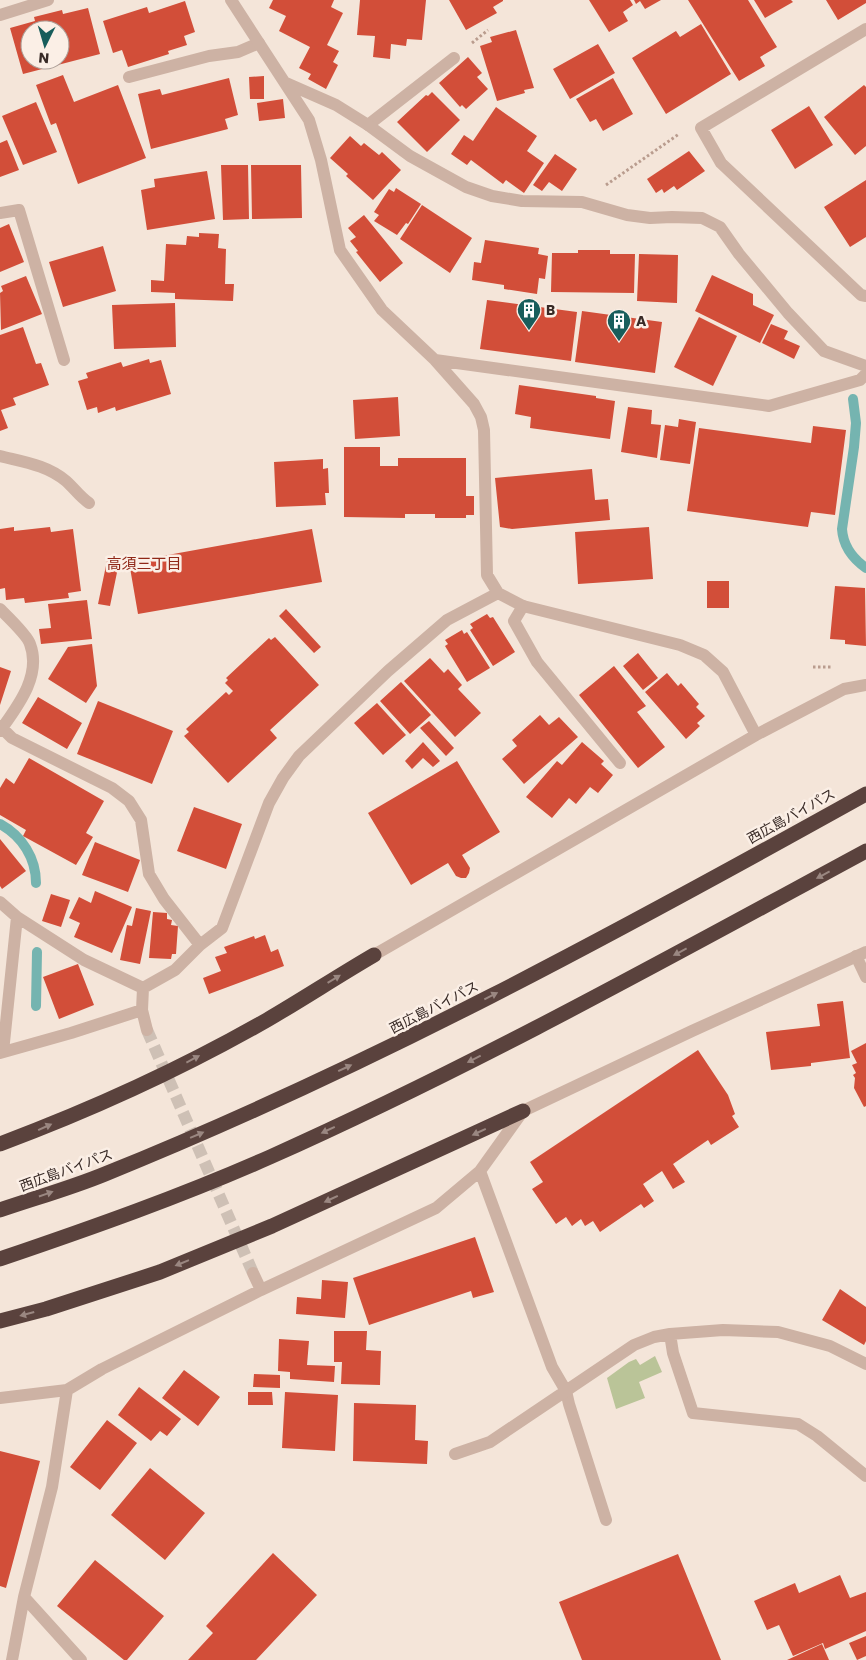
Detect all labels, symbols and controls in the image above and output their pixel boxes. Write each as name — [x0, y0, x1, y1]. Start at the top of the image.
north arrow — [20, 20, 70, 70]
text: N — [38, 48, 50, 68]
building icon: B — [516, 297, 542, 331]
place label: B — [546, 300, 555, 320]
building icon: A — [606, 308, 632, 342]
place label: A — [636, 311, 647, 331]
district label: 高須三丁目 — [106, 553, 182, 574]
street label: 西広島バイパス — [743, 784, 839, 848]
one-way arrow — [816, 870, 830, 879]
one-way arrow — [673, 948, 687, 956]
one-way arrow — [328, 974, 341, 983]
street label: 西広島バイパス — [386, 976, 482, 1038]
one-way arrow — [484, 992, 498, 1000]
one-way arrow — [186, 1055, 200, 1063]
one-way arrow — [467, 1056, 481, 1064]
one-way arrow — [338, 1064, 353, 1073]
one-way arrow — [38, 1122, 52, 1130]
one-way arrow — [321, 1126, 335, 1134]
one-way arrow — [472, 1128, 486, 1136]
one-way arrow — [190, 1131, 204, 1139]
street label: 西広島バイパス — [17, 1144, 115, 1196]
one-way arrow — [39, 1190, 54, 1198]
one-way arrow — [324, 1196, 338, 1204]
one-way arrow — [175, 1260, 189, 1268]
one-way arrow — [20, 1310, 35, 1318]

